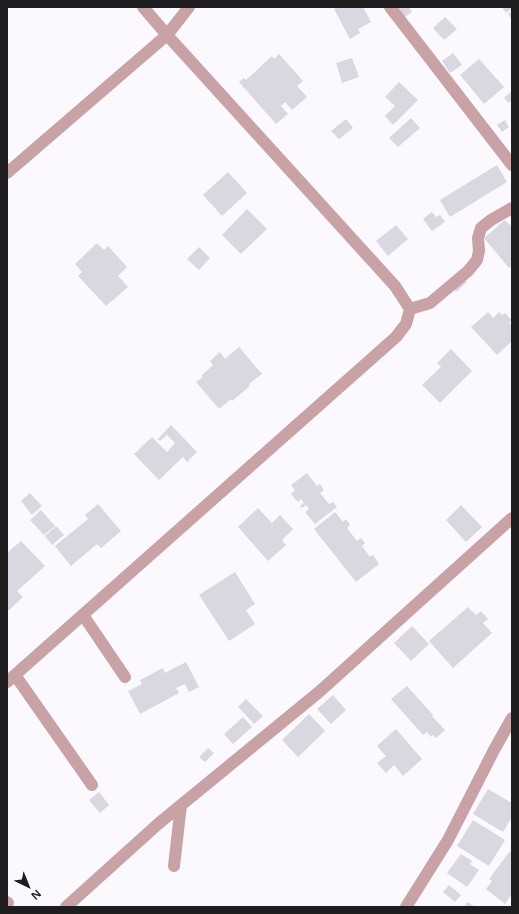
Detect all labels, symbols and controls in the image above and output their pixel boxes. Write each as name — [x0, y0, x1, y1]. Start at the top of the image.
north arrow — [8, 866, 48, 906]
text: N — [28, 887, 45, 904]

